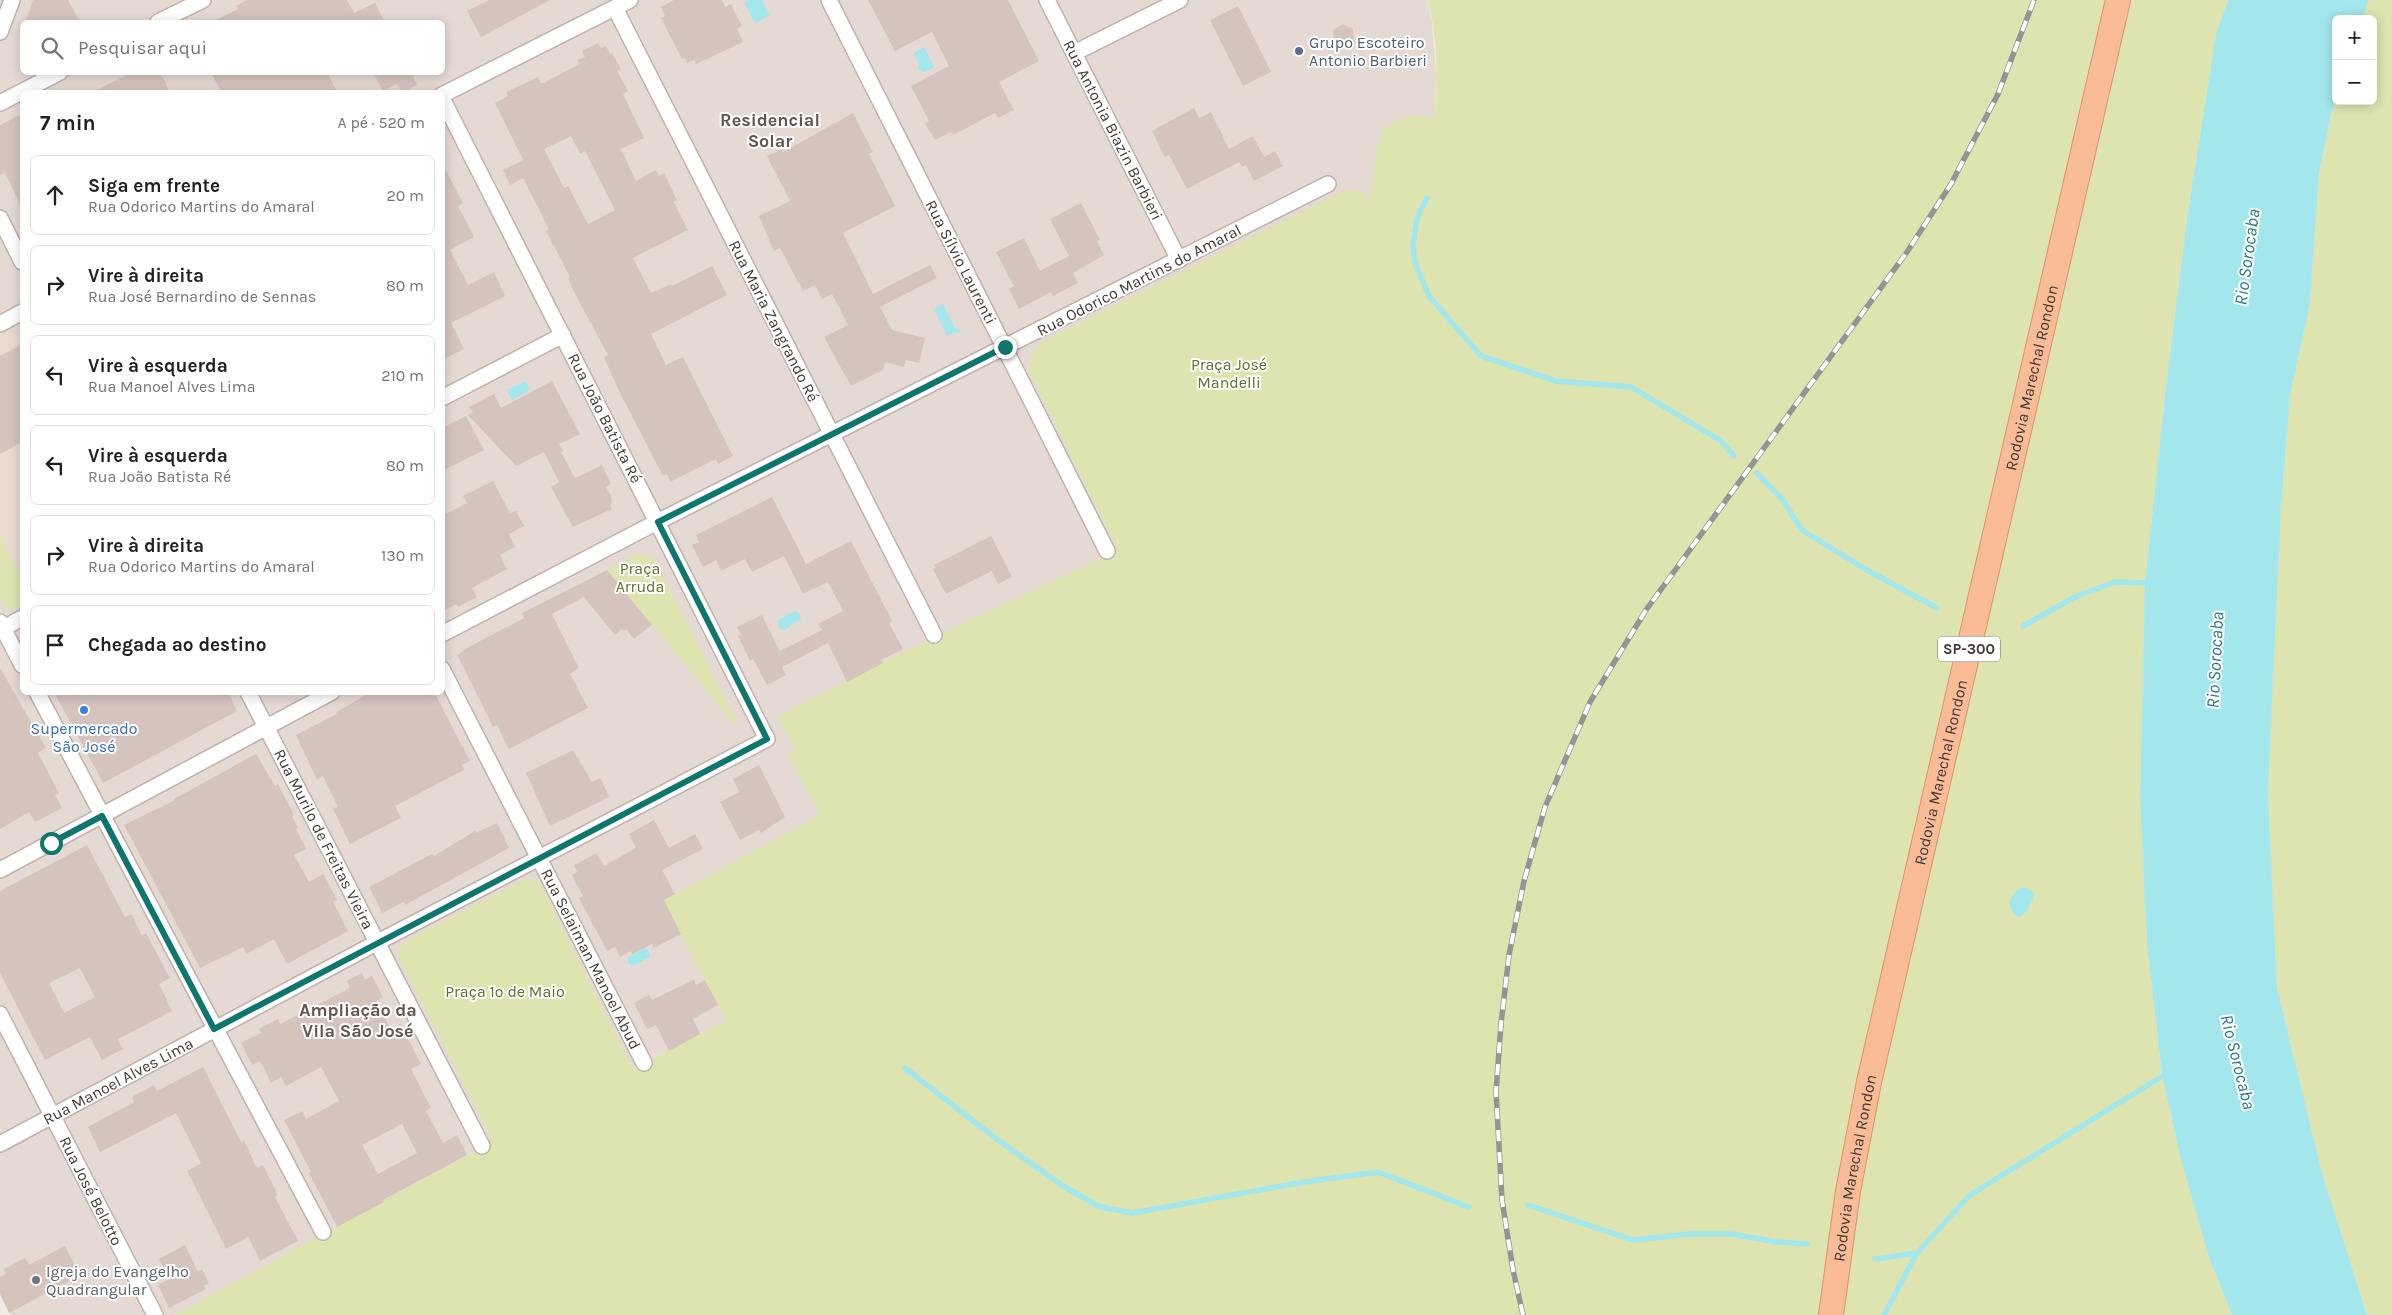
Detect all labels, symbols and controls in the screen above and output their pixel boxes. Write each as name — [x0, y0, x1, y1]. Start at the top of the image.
map controls — [2332, 15, 2377, 105]
button: + — [2332, 15, 2377, 60]
search box — [20, 20, 445, 75]
place label: Grupo Escoteiro Antonio Barbieri — [1309, 33, 1427, 70]
icon: search — [38, 34, 66, 62]
text: Pesquisar aqui — [78, 37, 207, 59]
street label: Rua Antonia Biazin Barbieri — [1059, 37, 1167, 223]
marker: Grupo Escoteiro Antonio Barbieri — [1293, 45, 1305, 57]
button: − — [2332, 60, 2377, 105]
district label: Residencial Solar — [720, 109, 820, 152]
text: 7 min — [40, 111, 96, 135]
text: A pé · 520 m — [337, 113, 425, 132]
text: Siga em frente — [88, 175, 220, 197]
icon: ahead — [41, 181, 69, 209]
text: 20 m — [386, 186, 424, 205]
text: Rua Odorico Martins do Amaral — [88, 197, 315, 216]
street label: Rua Sílvio Laurenti — [921, 197, 1001, 327]
water label: Rio Sorocaba — [2229, 207, 2265, 307]
street label: Rua Odorico Martins do Amaral — [1034, 220, 1244, 340]
street label: Rua Maria Zangrando Ré — [725, 237, 823, 405]
text: Vire à direita — [88, 265, 204, 287]
icon: right — [41, 271, 69, 299]
text: 80 m — [386, 276, 424, 295]
street label: Rodovia Marechal Rondon — [2001, 283, 2062, 472]
text: Rua José Bernardino de Sennas — [88, 287, 316, 306]
route end — [994, 336, 1017, 359]
street label: Rua João Batista Ré — [564, 350, 646, 486]
text: Vire à esquerda — [88, 355, 228, 377]
park label: Praça José Mandelli — [1191, 355, 1267, 392]
icon: left — [41, 361, 69, 389]
text: 210 m — [381, 366, 424, 385]
text: Rua Manoel Alves Lima — [88, 377, 256, 396]
text: Vire à esquerda — [88, 445, 228, 467]
icon: left — [41, 451, 69, 479]
text: 80 m — [386, 456, 424, 475]
text: Rua João Batista Ré — [88, 467, 231, 486]
text: Vire à direita — [88, 535, 204, 557]
icon: right — [41, 541, 69, 569]
text: 130 m — [381, 546, 424, 565]
text: Rua Odorico Martins do Amaral — [88, 557, 315, 576]
park label: Praça Arruda — [616, 559, 664, 596]
water label: Rio Sorocaba — [2201, 611, 2229, 709]
icon: arrive — [41, 631, 69, 659]
text: Chegada ao destino — [88, 634, 266, 656]
road number: SP-300 — [1938, 636, 2000, 662]
street label: Rodovia Marechal Rondon — [1910, 678, 1971, 867]
marker: Supermercado São José — [78, 704, 90, 716]
place label: Supermercado São José — [31, 719, 137, 756]
street label: Rua Murilo de Freitas Vieira — [270, 746, 378, 932]
route start — [40, 832, 63, 855]
street label: Rua Selaiman Manoel Abud — [537, 865, 645, 1053]
park label: Praça 1º de Maio — [445, 982, 565, 1001]
district label: Ampliação da Vila São José — [299, 999, 417, 1042]
water label: Rio Sorocaba — [2216, 1012, 2260, 1112]
street label: Rua Manoel Alves Lima — [40, 1033, 196, 1129]
street label: Rodovia Marechal Rondon — [1829, 1072, 1880, 1263]
street label: Rua José Belotto — [55, 1133, 127, 1249]
place label: Igreja do Evangelho Quadrangular — [46, 1262, 189, 1299]
marker: Igreja do Evangelho Quadrangular — [30, 1274, 42, 1286]

